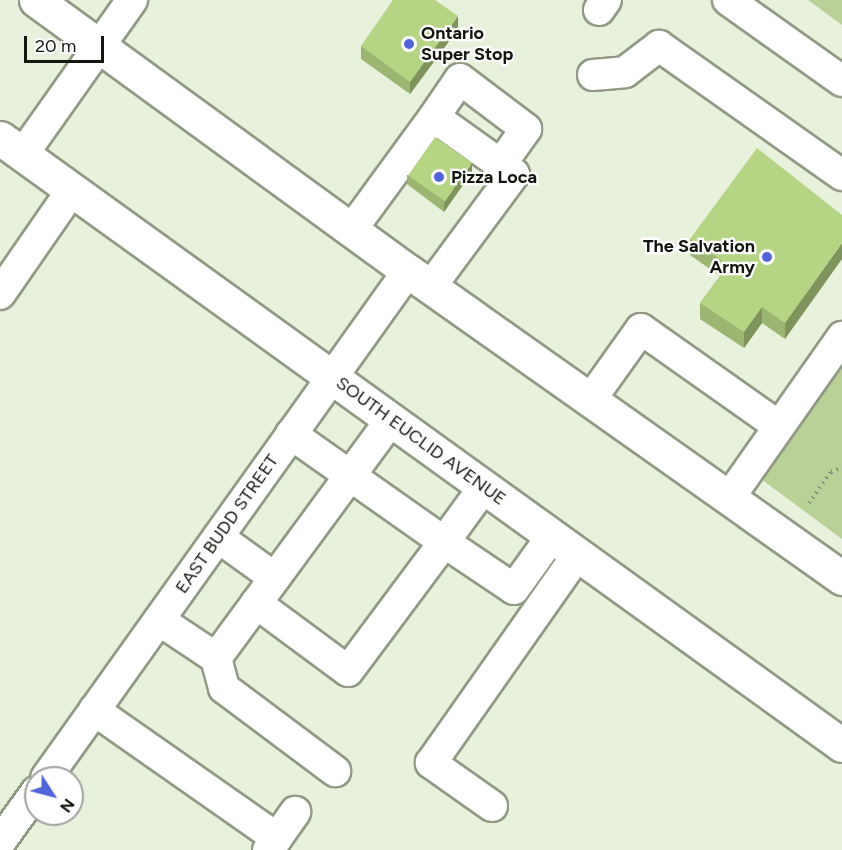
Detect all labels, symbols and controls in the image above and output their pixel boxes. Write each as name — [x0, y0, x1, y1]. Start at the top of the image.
place label: Ontario Super Stop — [421, 23, 513, 66]
scale bar — [27, 24, 106, 62]
text: 20 m — [35, 35, 76, 57]
marker: Ontario Super Stop — [402, 37, 416, 51]
place label: Pizza Loca — [451, 166, 537, 188]
marker: Pizza Loca — [432, 170, 446, 184]
place label: The Salvation Army — [643, 236, 755, 278]
marker: The Salvation Army — [760, 250, 774, 264]
street label: SOUTH EUCLID AVENUE — [332, 372, 510, 510]
street label: EAST BUDD STREET — [171, 450, 283, 598]
north arrow — [24, 766, 84, 826]
text: N — [56, 795, 79, 816]

